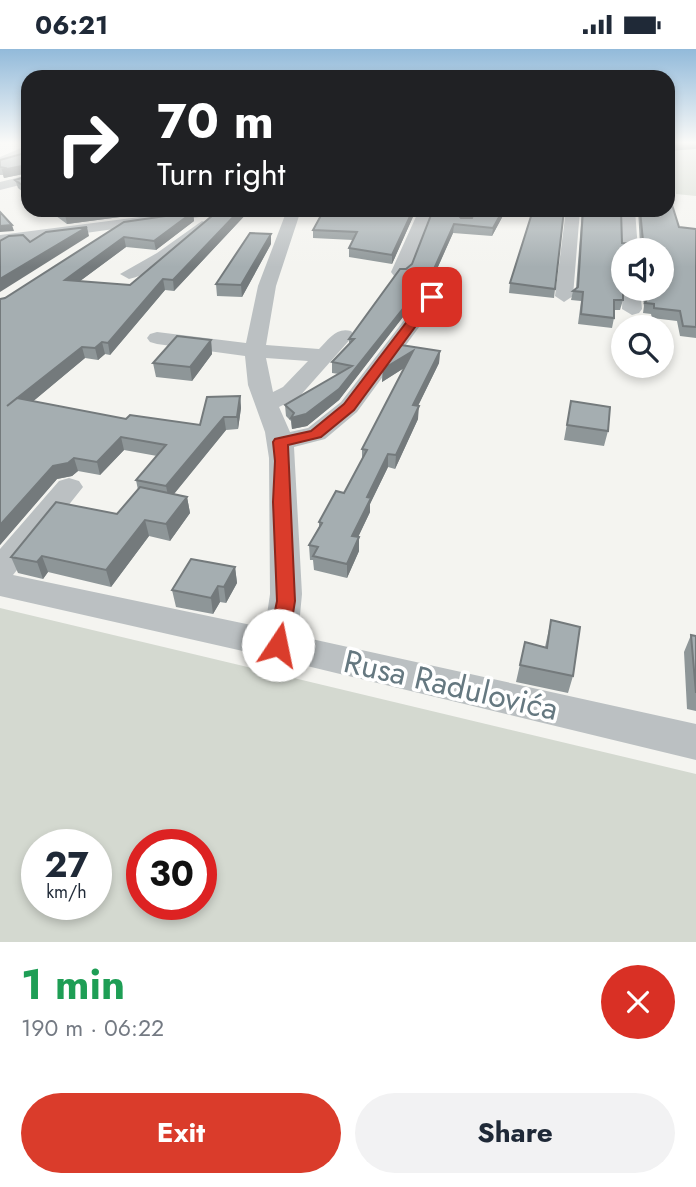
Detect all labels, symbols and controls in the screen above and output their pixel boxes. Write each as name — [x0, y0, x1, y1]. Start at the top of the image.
text: 06:21 — [35, 6, 108, 44]
text: 70 m — [157, 86, 274, 156]
icon: right — [42, 98, 133, 189]
text: Turn right — [157, 151, 286, 197]
map controls — [611, 238, 674, 378]
button: sound — [611, 238, 674, 301]
pin — [402, 267, 462, 327]
icon: arrive — [413, 278, 451, 316]
button: search — [611, 315, 674, 378]
position arrow — [241, 608, 315, 682]
street label: Rusa Radulovića — [339, 638, 563, 732]
speed limit sign: 30 — [126, 829, 217, 920]
text: 27 — [44, 840, 89, 890]
text: km/h — [46, 879, 87, 905]
text: 1 min — [21, 954, 125, 1015]
button: close — [601, 965, 675, 1039]
text: 190 m · 06:22 — [21, 1011, 164, 1045]
button: Exit — [21, 1093, 341, 1173]
button: Share — [355, 1093, 675, 1173]

